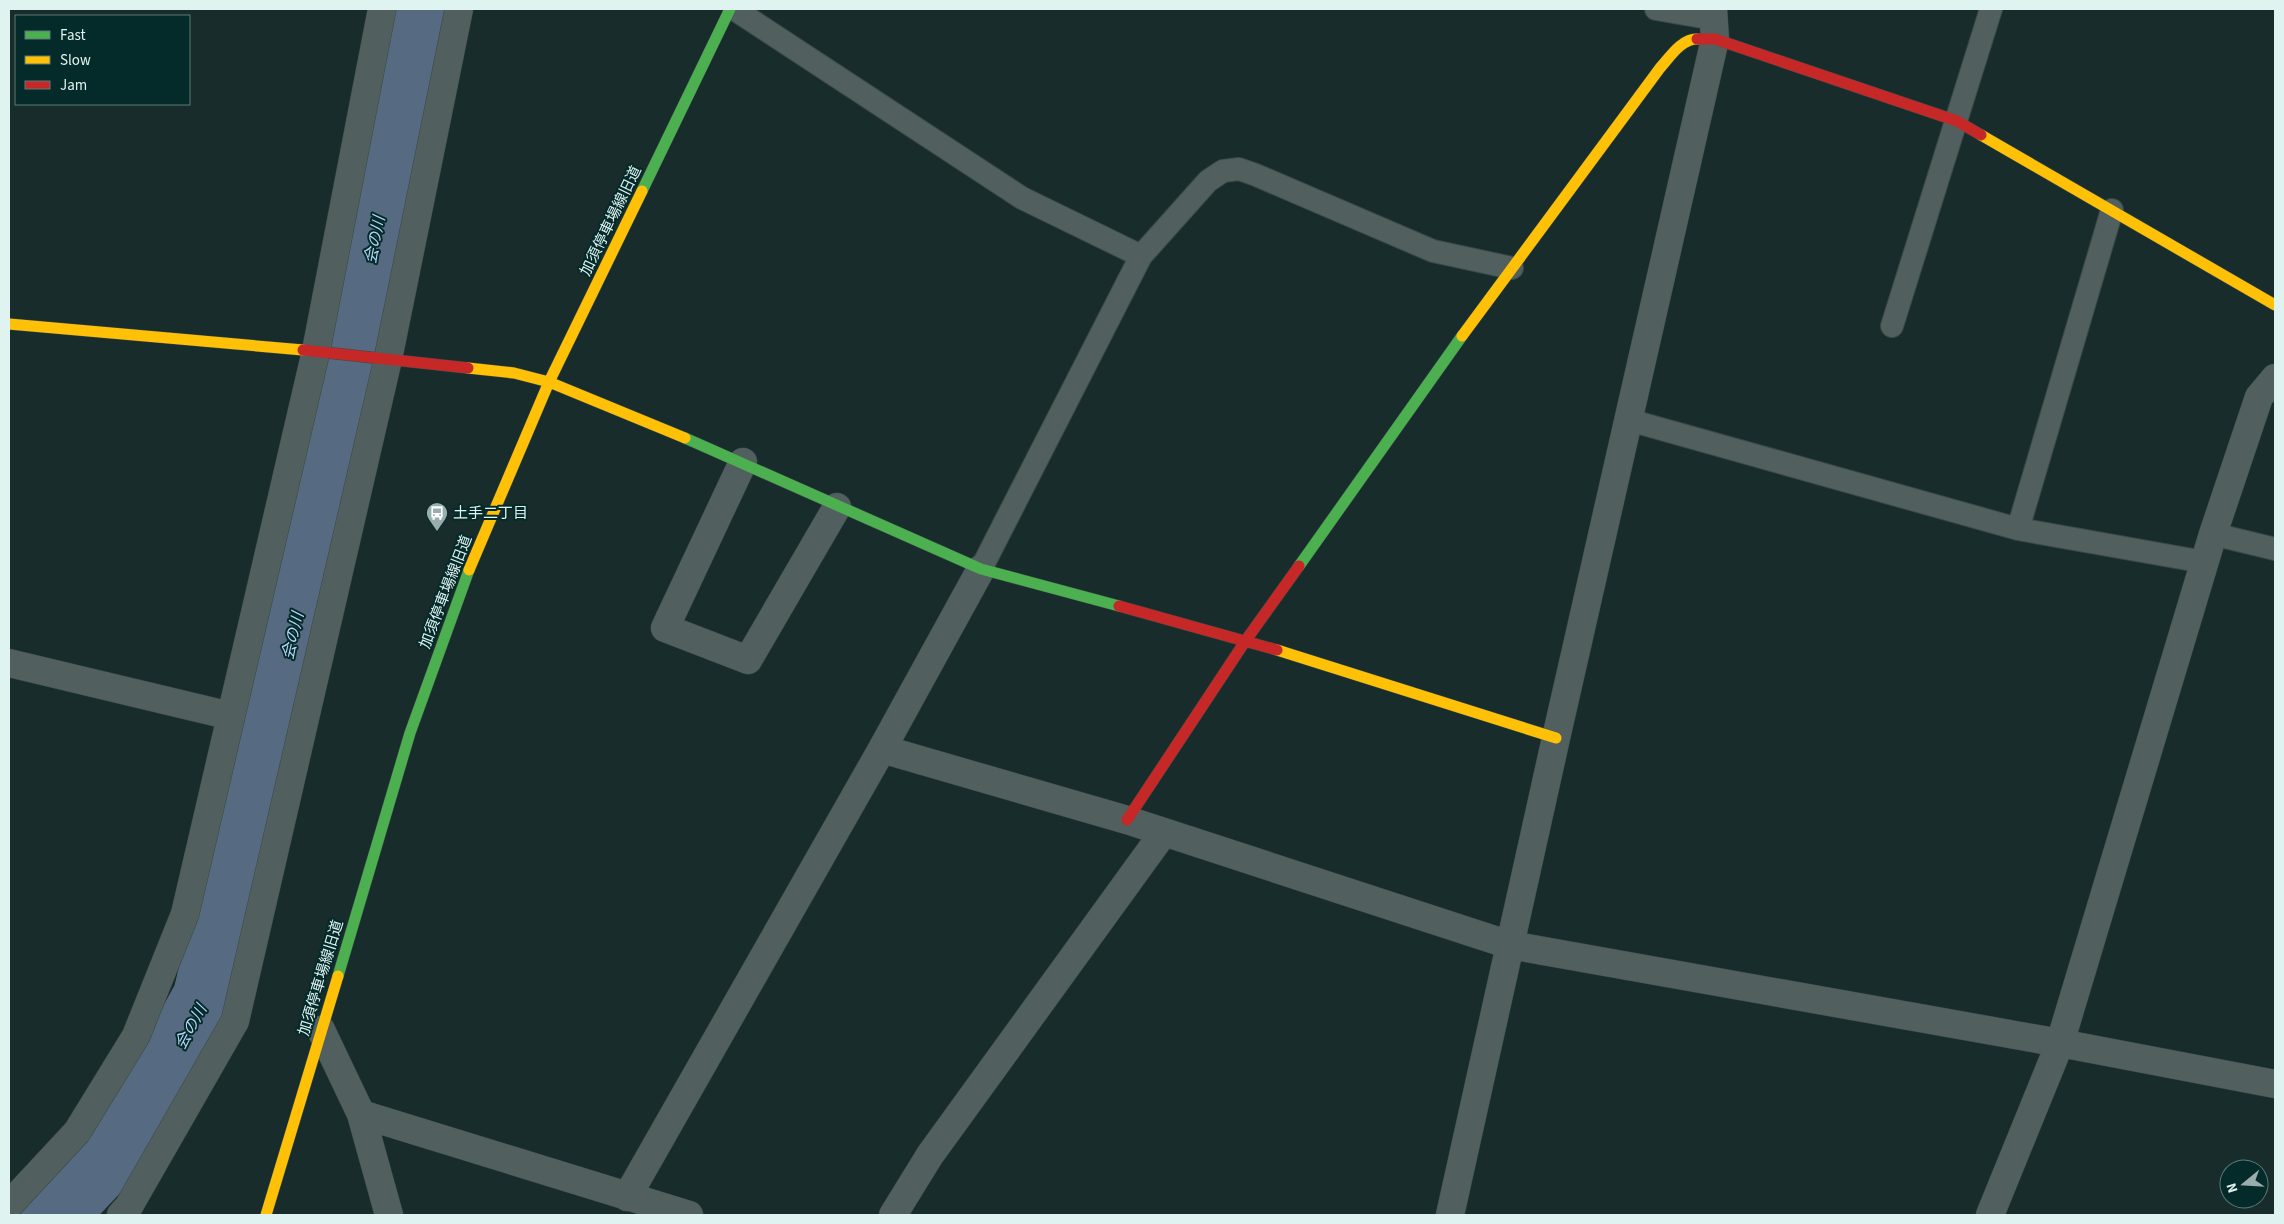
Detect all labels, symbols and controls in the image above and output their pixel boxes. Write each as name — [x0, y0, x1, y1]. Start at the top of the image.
legend — [15, 15, 190, 105]
text: Fast — [60, 25, 86, 46]
text: Slow — [60, 50, 91, 71]
text: Jam — [60, 75, 87, 96]
street label: 加須停車場線旧道 — [575, 162, 647, 280]
water label: 会の川 — [360, 212, 391, 266]
bus stop icon: 土手二丁目 — [425, 501, 449, 532]
place label: 土手二丁目 — [453, 503, 528, 524]
street label: 加須停車場線旧道 — [415, 532, 477, 652]
water label: 会の川 — [277, 608, 310, 662]
street label: 加須停車場線旧道 — [293, 918, 349, 1038]
water label: 会の川 — [170, 999, 213, 1053]
north arrow — [2219, 1159, 2269, 1209]
text: N — [2222, 1180, 2244, 1195]

